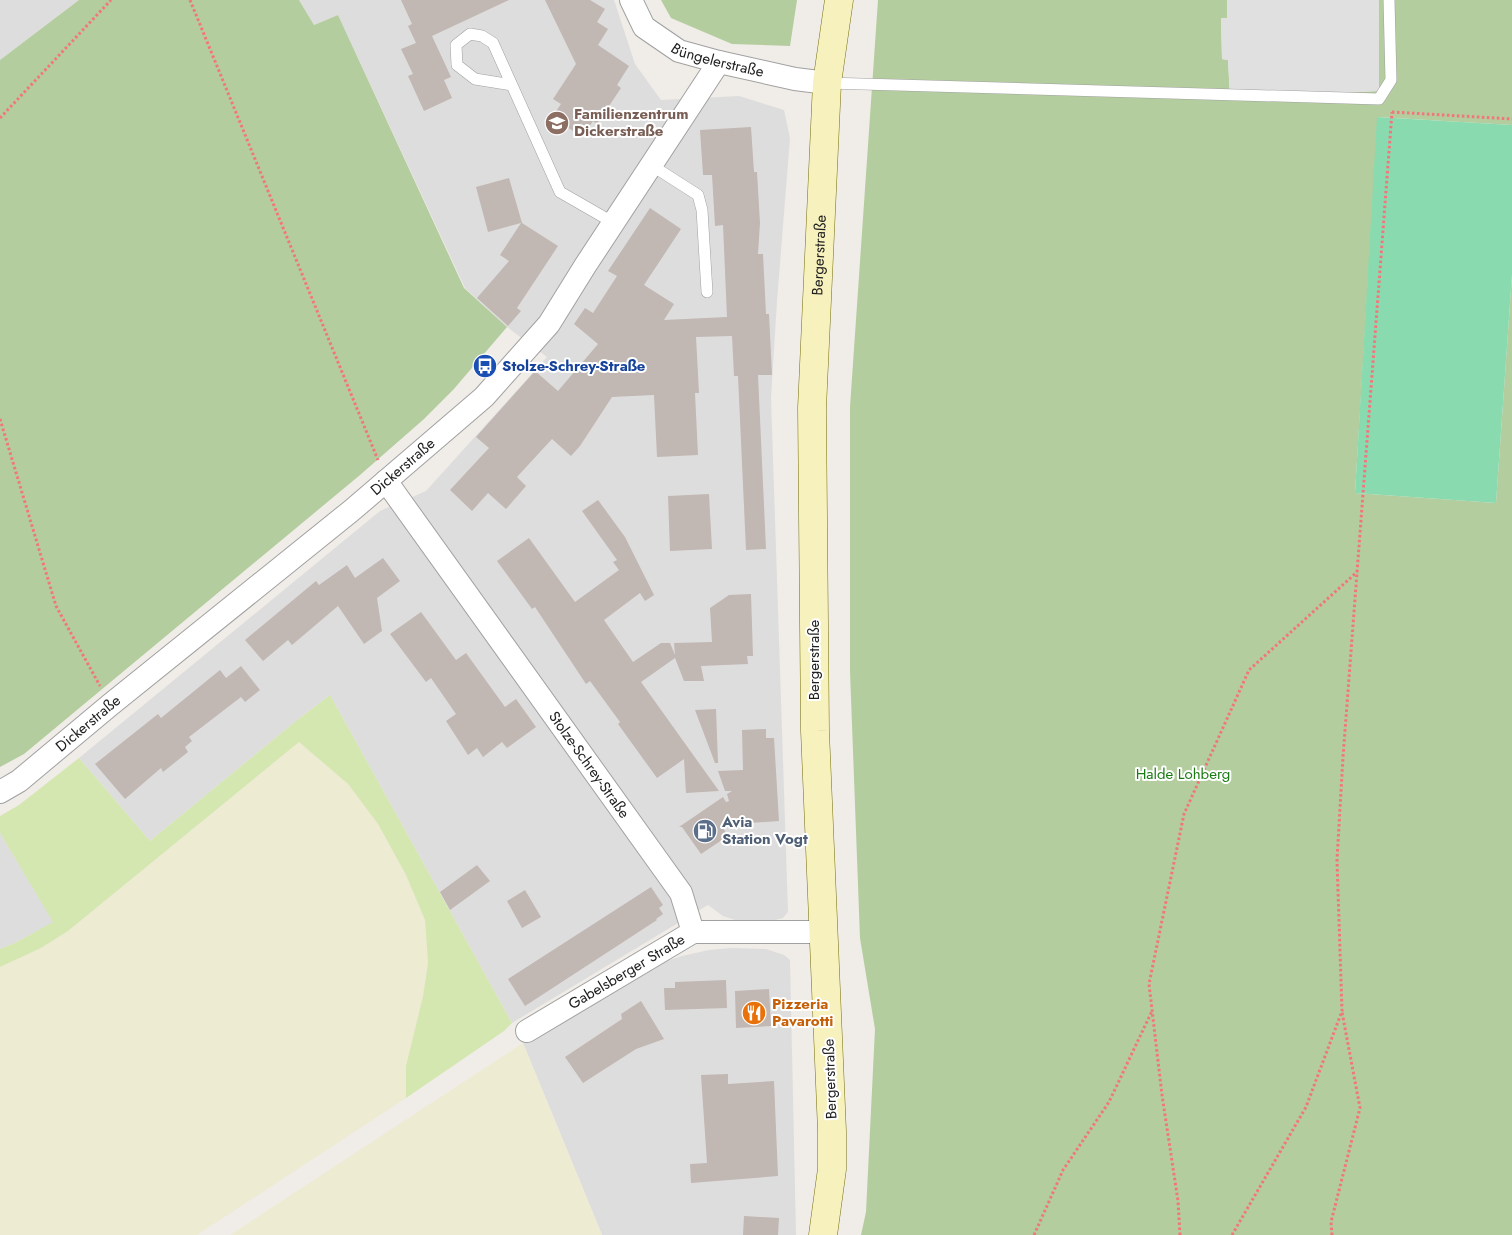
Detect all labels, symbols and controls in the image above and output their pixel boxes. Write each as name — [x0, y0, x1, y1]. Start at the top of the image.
street label: Büngelerstraße — [666, 37, 766, 83]
place label: Familienzentrum Dickerstraße — [574, 103, 688, 142]
school or university icon: Familienzentrum Dickerstraße — [544, 110, 570, 136]
street label: Bergerstraße — [806, 214, 832, 296]
bus stop icon: Stolze-Schrey-Straße — [472, 353, 498, 379]
place label: Stolze-Schrey-Straße — [502, 355, 646, 377]
street label: Dickerstraße — [366, 433, 440, 501]
street label: Bergerstraße — [803, 619, 825, 700]
street label: Dickerstraße — [51, 689, 126, 757]
street label: Stolze-Schrey-Straße — [543, 707, 635, 823]
park label: Halde Lohberg — [1136, 763, 1230, 785]
place label: Avia Station Vogt — [721, 811, 808, 850]
fuel station icon: Avia Station Vogt — [692, 818, 718, 844]
street label: Gabelsberger Straße — [564, 928, 689, 1015]
place label: Pizzeria Pavarotti — [772, 993, 833, 1032]
restaurant icon: Pizzeria Pavarotti — [741, 1000, 767, 1026]
street label: Bergerstraße — [818, 1038, 842, 1120]

